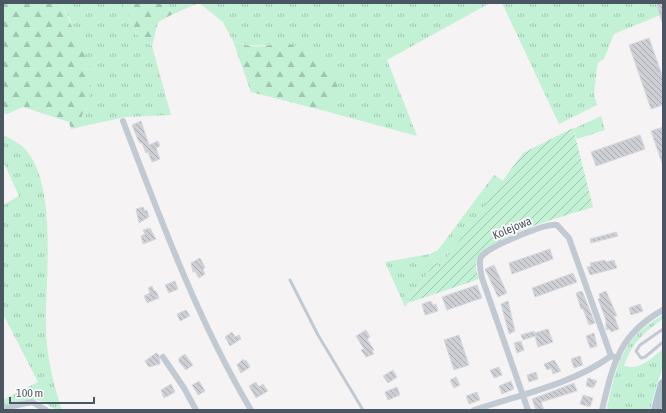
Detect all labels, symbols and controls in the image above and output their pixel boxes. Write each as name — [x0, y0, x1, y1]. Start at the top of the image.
street label: Kolejowa — [491, 214, 533, 242]
scale bar — [10, 379, 94, 405]
text: 100 m — [16, 386, 43, 400]

